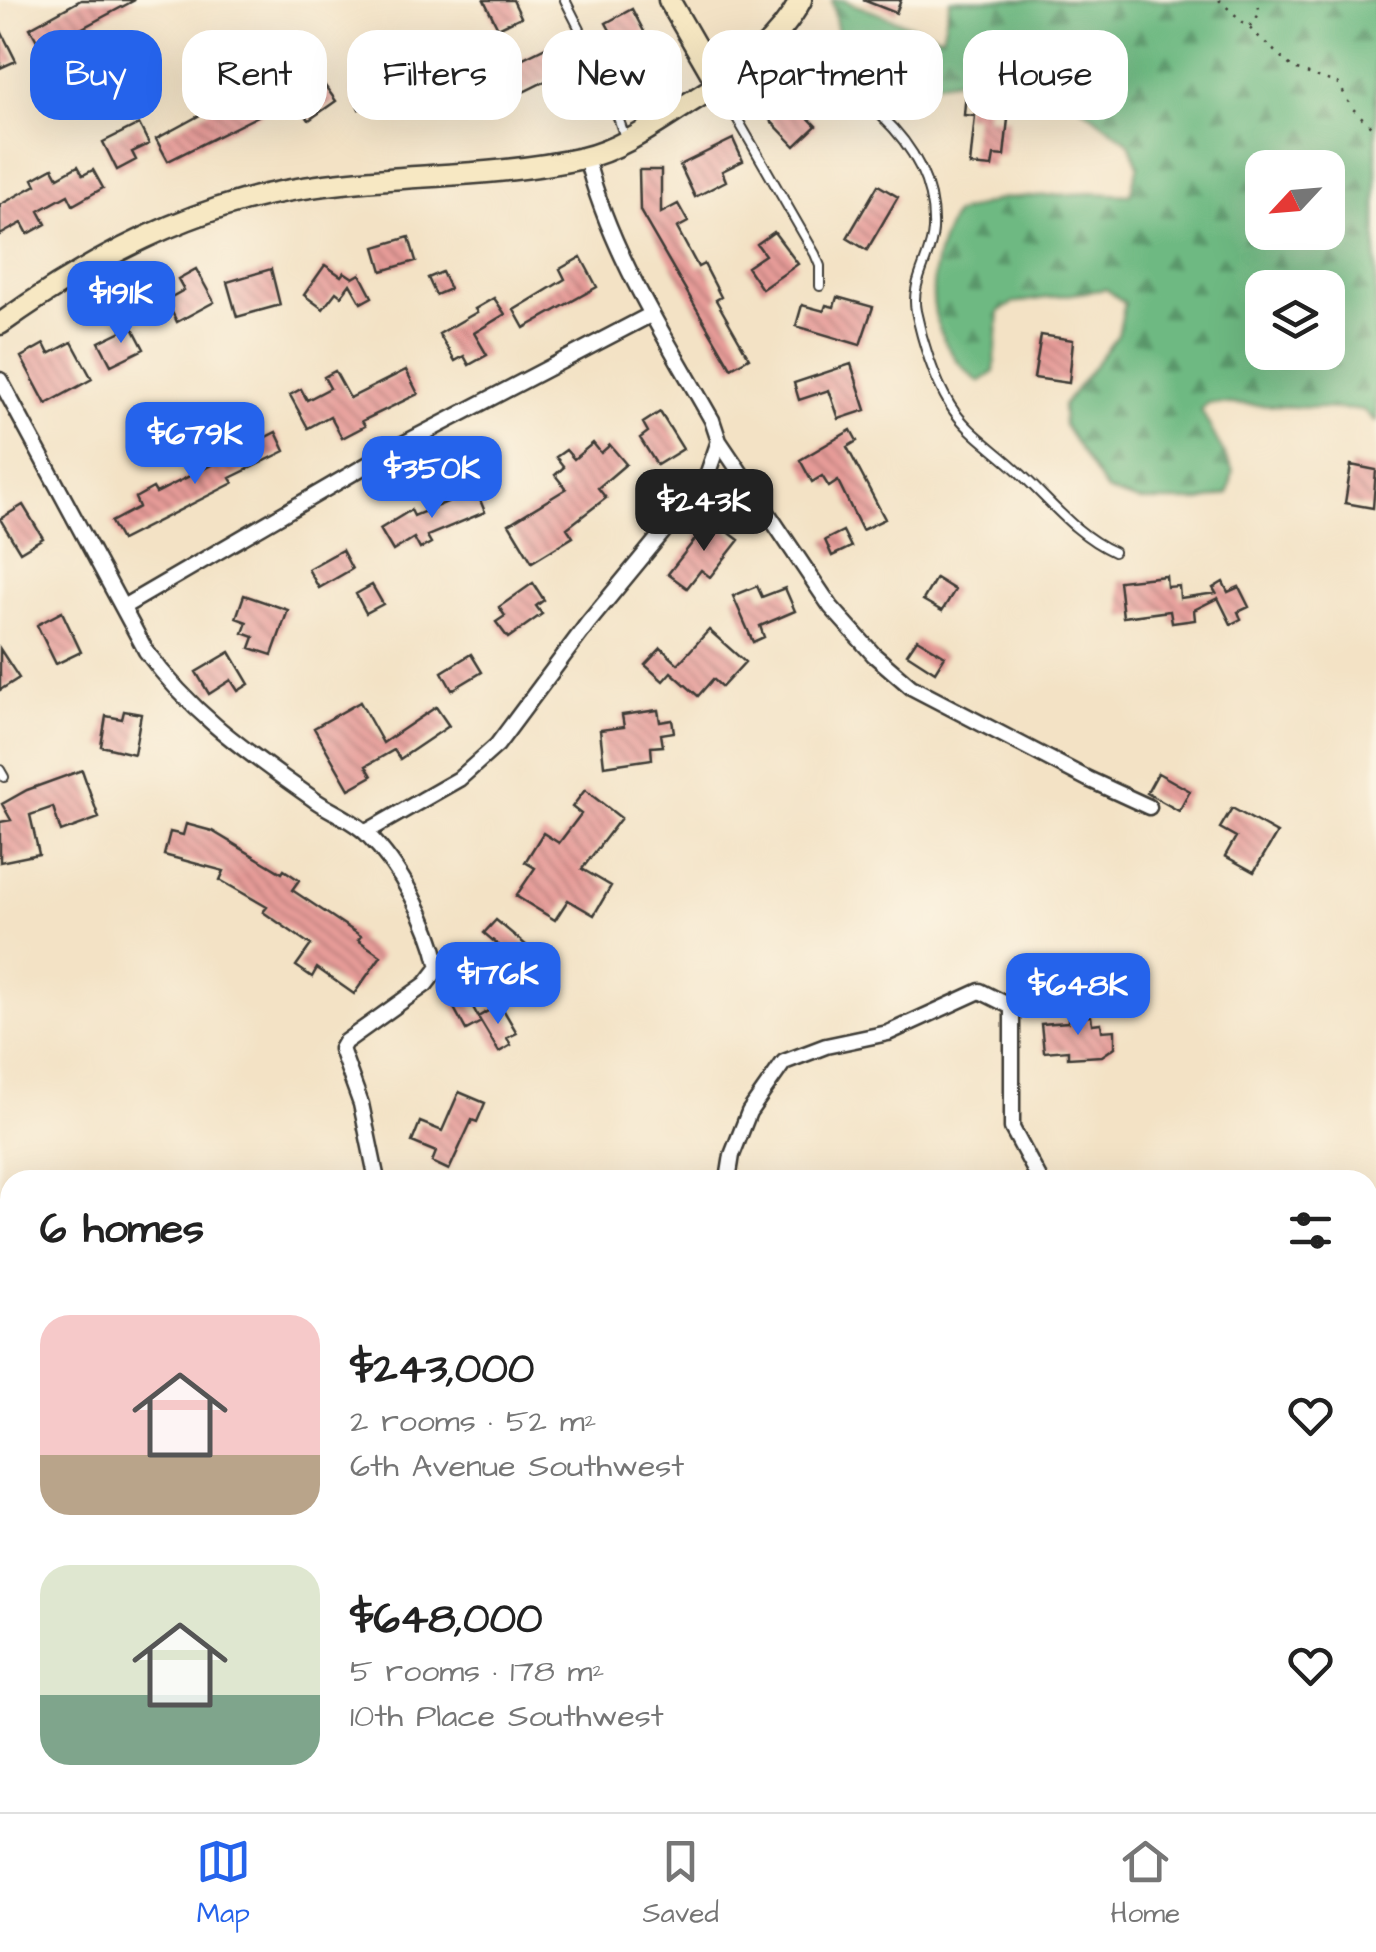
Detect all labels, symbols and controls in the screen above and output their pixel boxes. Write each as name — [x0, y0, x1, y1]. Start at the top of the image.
chip: Buy — [30, 30, 162, 120]
chip: Rent — [182, 30, 327, 120]
chip: Filters — [347, 30, 522, 120]
chip: New — [542, 30, 682, 120]
chip: Apartment — [702, 30, 943, 120]
chip: House — [963, 30, 1128, 120]
north arrow — [1245, 150, 1345, 250]
map controls — [1245, 150, 1345, 370]
pin: $191K — [51, 261, 191, 346]
button: layers — [1245, 270, 1345, 370]
text: $191K — [89, 271, 153, 316]
pin: $679K — [125, 402, 265, 487]
text: $679K — [147, 412, 243, 457]
pin: $350K — [362, 436, 502, 521]
text: $350K — [384, 446, 480, 491]
pin: $243K — [634, 469, 774, 554]
text: $243K — [657, 479, 751, 524]
pin: $176K — [428, 942, 568, 1027]
text: $176K — [457, 952, 539, 997]
pin: $648K — [1008, 953, 1148, 1038]
text: $648K — [1028, 963, 1128, 1008]
text: 6 homes — [40, 1201, 204, 1259]
icon: filters — [1283, 1203, 1338, 1258]
text: $243,000 — [350, 1341, 534, 1399]
icon: home — [120, 1355, 240, 1475]
icon: heart — [1283, 1388, 1338, 1443]
text: 2 rooms · 52 m² — [350, 1399, 597, 1444]
text: 6th Avenue Southwest — [350, 1444, 684, 1489]
text: $648,000 — [350, 1591, 543, 1649]
icon: home — [120, 1605, 240, 1725]
icon: heart — [1283, 1638, 1338, 1693]
text: 5 rooms · 178 m² — [350, 1649, 604, 1694]
text: 10th Place Southwest — [350, 1694, 664, 1739]
tab: Map — [196, 1834, 251, 1933]
tab: Saved — [643, 1834, 719, 1933]
tab: Home — [1110, 1834, 1180, 1933]

